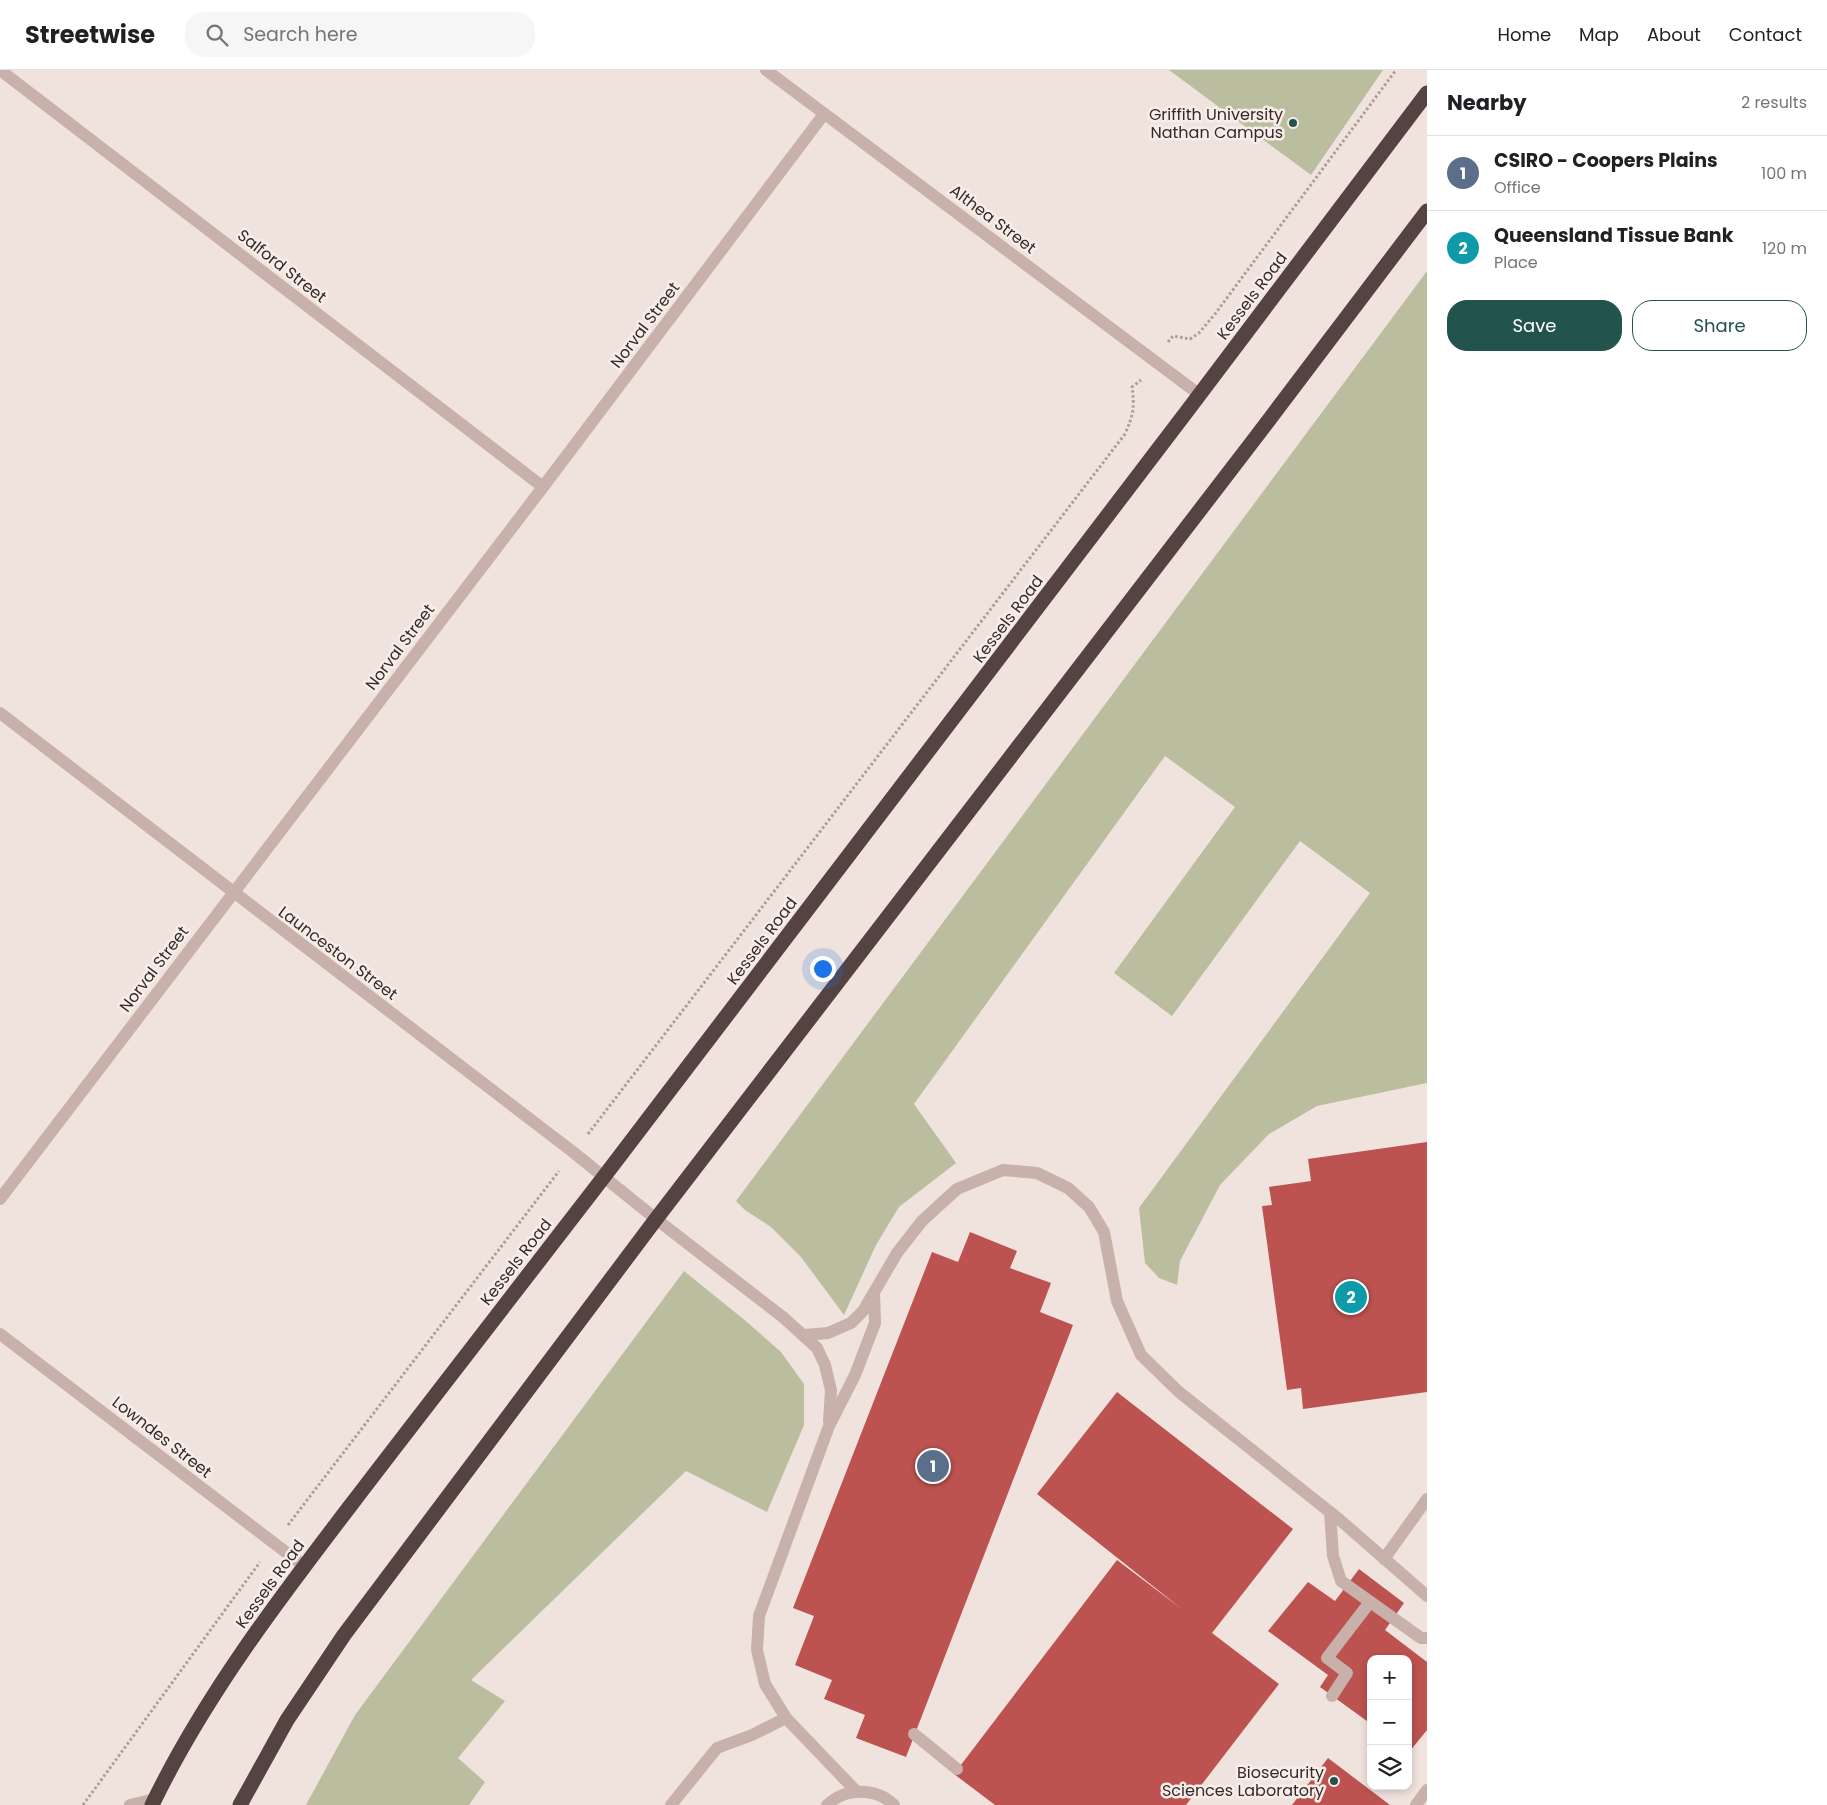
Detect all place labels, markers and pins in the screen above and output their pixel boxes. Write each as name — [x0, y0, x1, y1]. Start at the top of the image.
place label: Griffith University Nathan Campus — [1149, 103, 1283, 144]
marker: Griffith University Nathan Campus — [1287, 117, 1299, 129]
pin: 2 — [1335, 1278, 1367, 1316]
pin: 1 — [917, 1447, 949, 1485]
place label: Biosecurity Sciences Laboratory — [1162, 1761, 1324, 1802]
marker: Biosecurity Sciences Laboratory — [1328, 1775, 1340, 1787]

